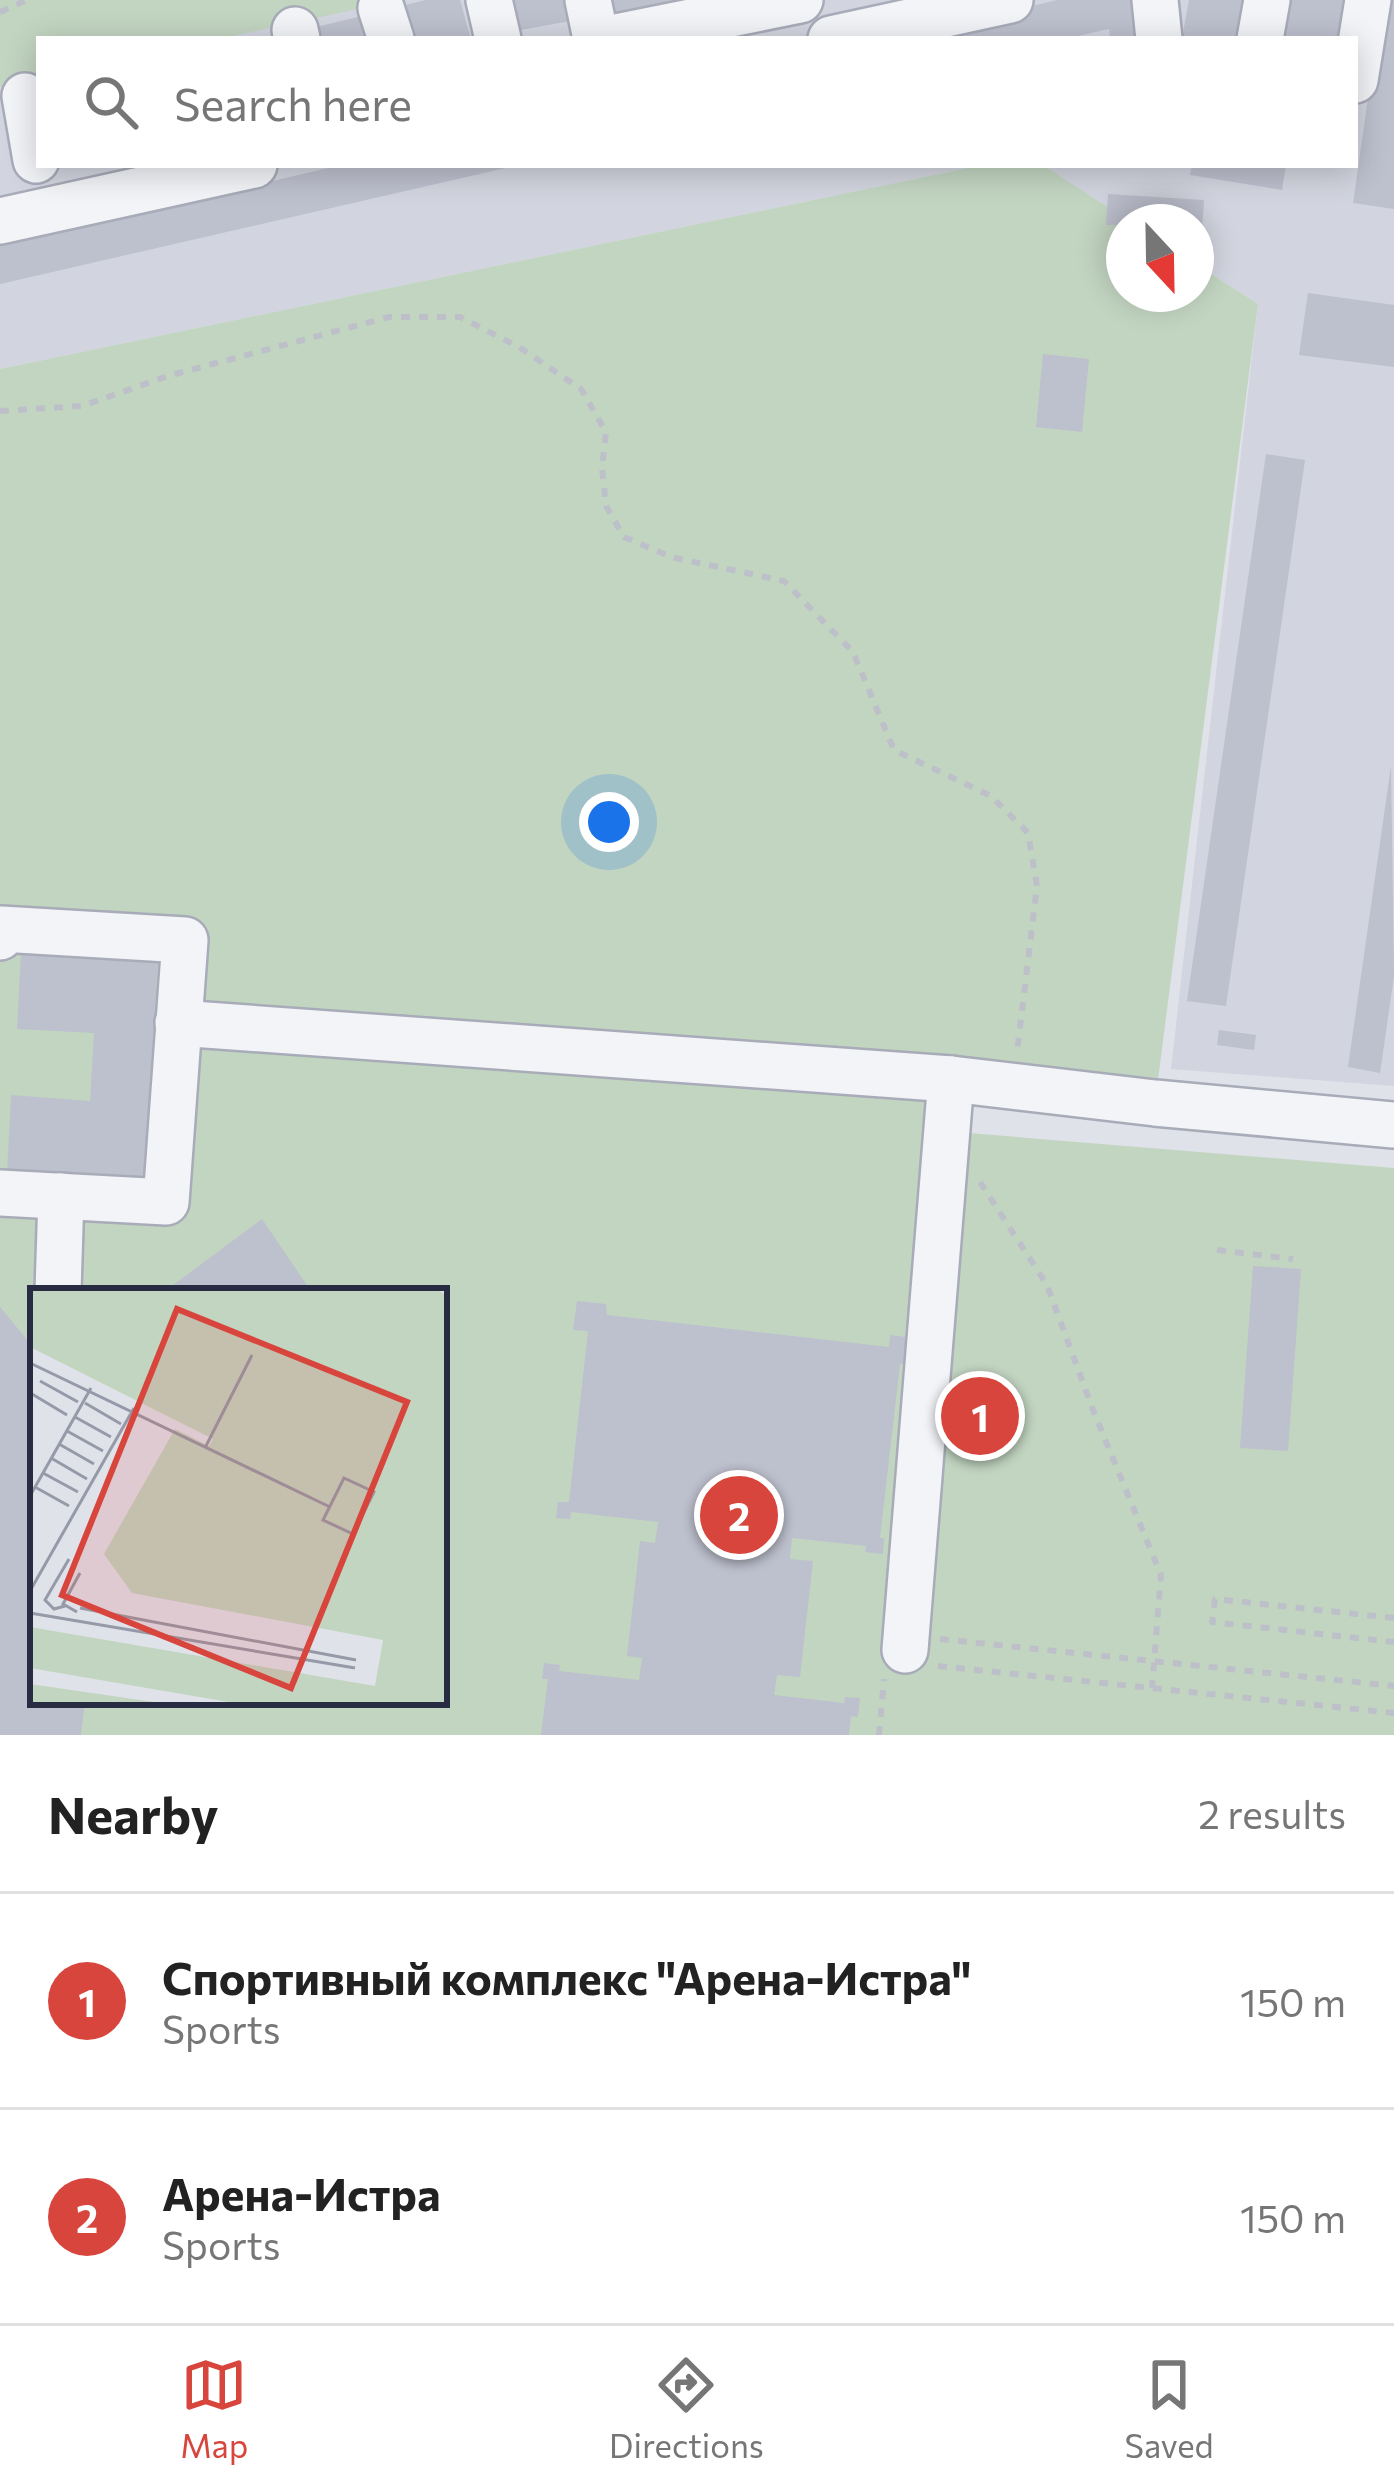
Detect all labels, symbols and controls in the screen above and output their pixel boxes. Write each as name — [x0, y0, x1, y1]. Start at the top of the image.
search box — [36, 36, 1358, 168]
icon: search — [78, 69, 144, 135]
text: Search here — [174, 75, 412, 130]
north arrow — [1106, 204, 1214, 312]
your location — [579, 792, 639, 852]
inset map — [30, 1288, 447, 1705]
pin: 1 — [941, 1371, 1019, 1461]
pin: 2 — [700, 1470, 778, 1560]
text: Nearby — [48, 1782, 218, 1845]
text: 2 results — [1198, 1789, 1346, 1837]
text: Спортивный комплекс "Арена-Истра" — [162, 1949, 971, 2004]
text: 1 — [78, 1977, 96, 2025]
text: 150 m — [1240, 1977, 1346, 2025]
text: Sports — [162, 2004, 281, 2052]
text: Арена-Истра — [162, 2165, 440, 2220]
text: 2 — [76, 2193, 98, 2241]
text: 150 m — [1240, 2193, 1346, 2241]
text: Sports — [162, 2220, 281, 2268]
tab: Map — [180, 2352, 248, 2465]
tab: Directions — [609, 2352, 764, 2465]
tab: Saved — [1125, 2352, 1214, 2465]

